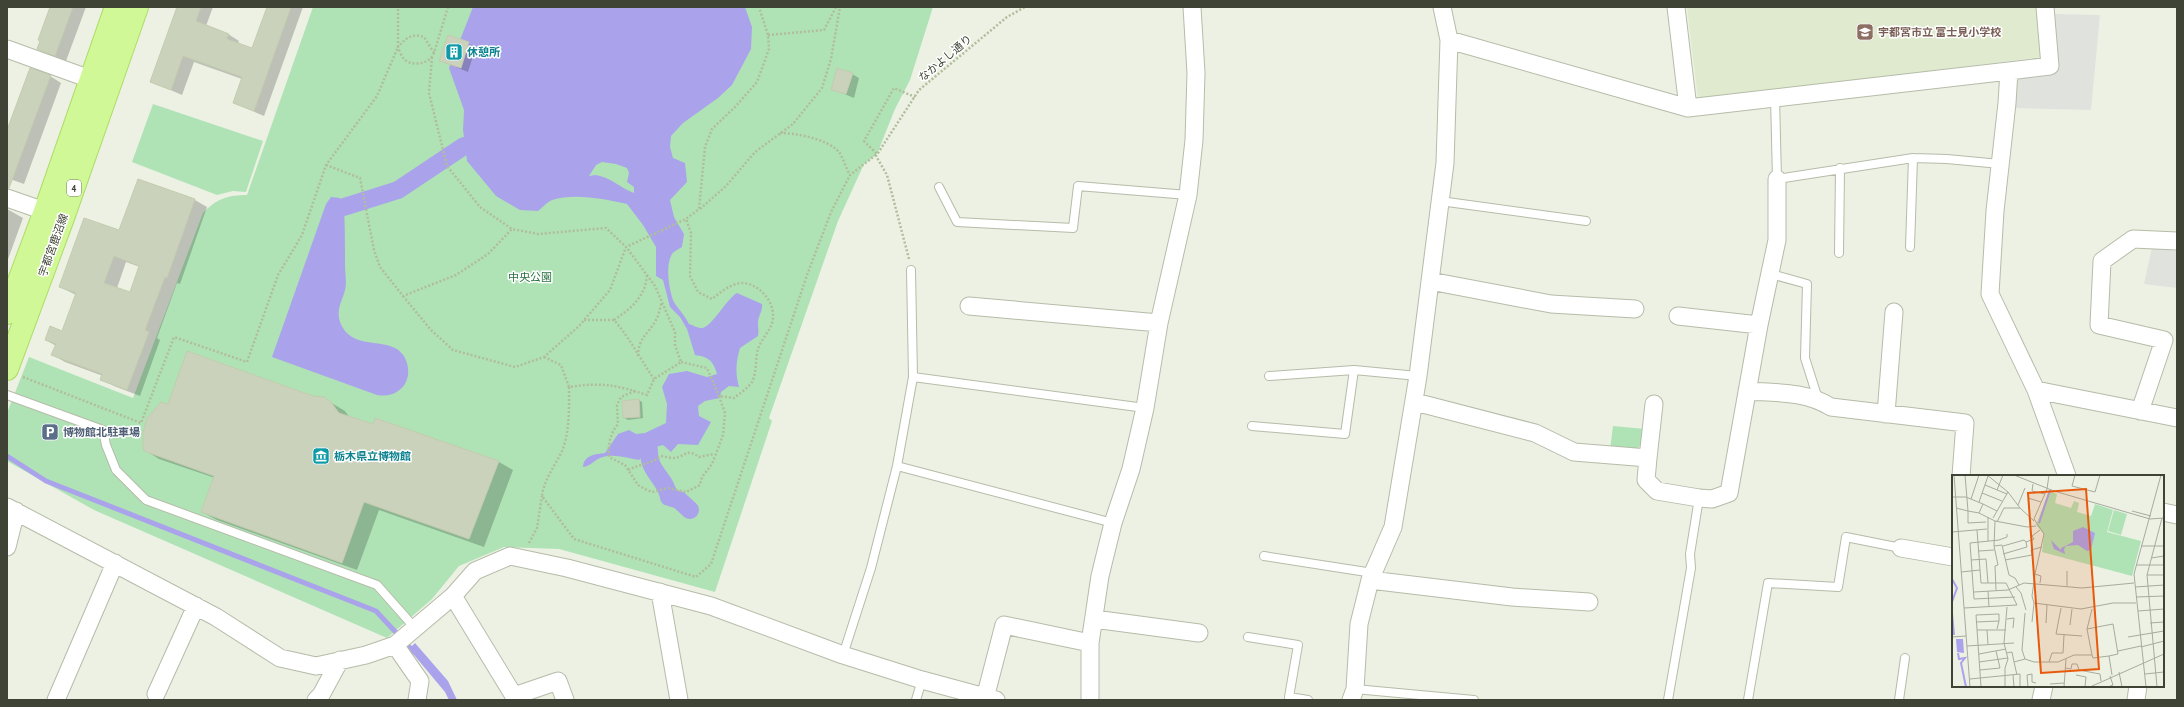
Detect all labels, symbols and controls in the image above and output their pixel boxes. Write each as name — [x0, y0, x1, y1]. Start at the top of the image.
school or university icon: 宇都宮市立 富士見小学校 — [1855, 22, 1875, 42]
place label: 宇都宮市立 富士見小学校 — [1878, 25, 2001, 39]
street label: なかよし通り — [915, 32, 975, 84]
building icon: 休憩所 — [444, 42, 464, 62]
place label: 休憩所 — [467, 45, 500, 59]
road number: 4 — [67, 180, 81, 196]
street label: 宇都宮鹿沼線 — [35, 212, 71, 278]
park label: 中央公園 — [508, 270, 552, 284]
parking icon: 博物館北駐車場 — [40, 422, 60, 442]
place label: 博物館北駐車場 — [63, 425, 140, 439]
museum icon: 栃木県立博物館 — [311, 446, 331, 466]
place label: 栃木県立博物館 — [334, 449, 411, 463]
inset map — [1952, 475, 2164, 687]

